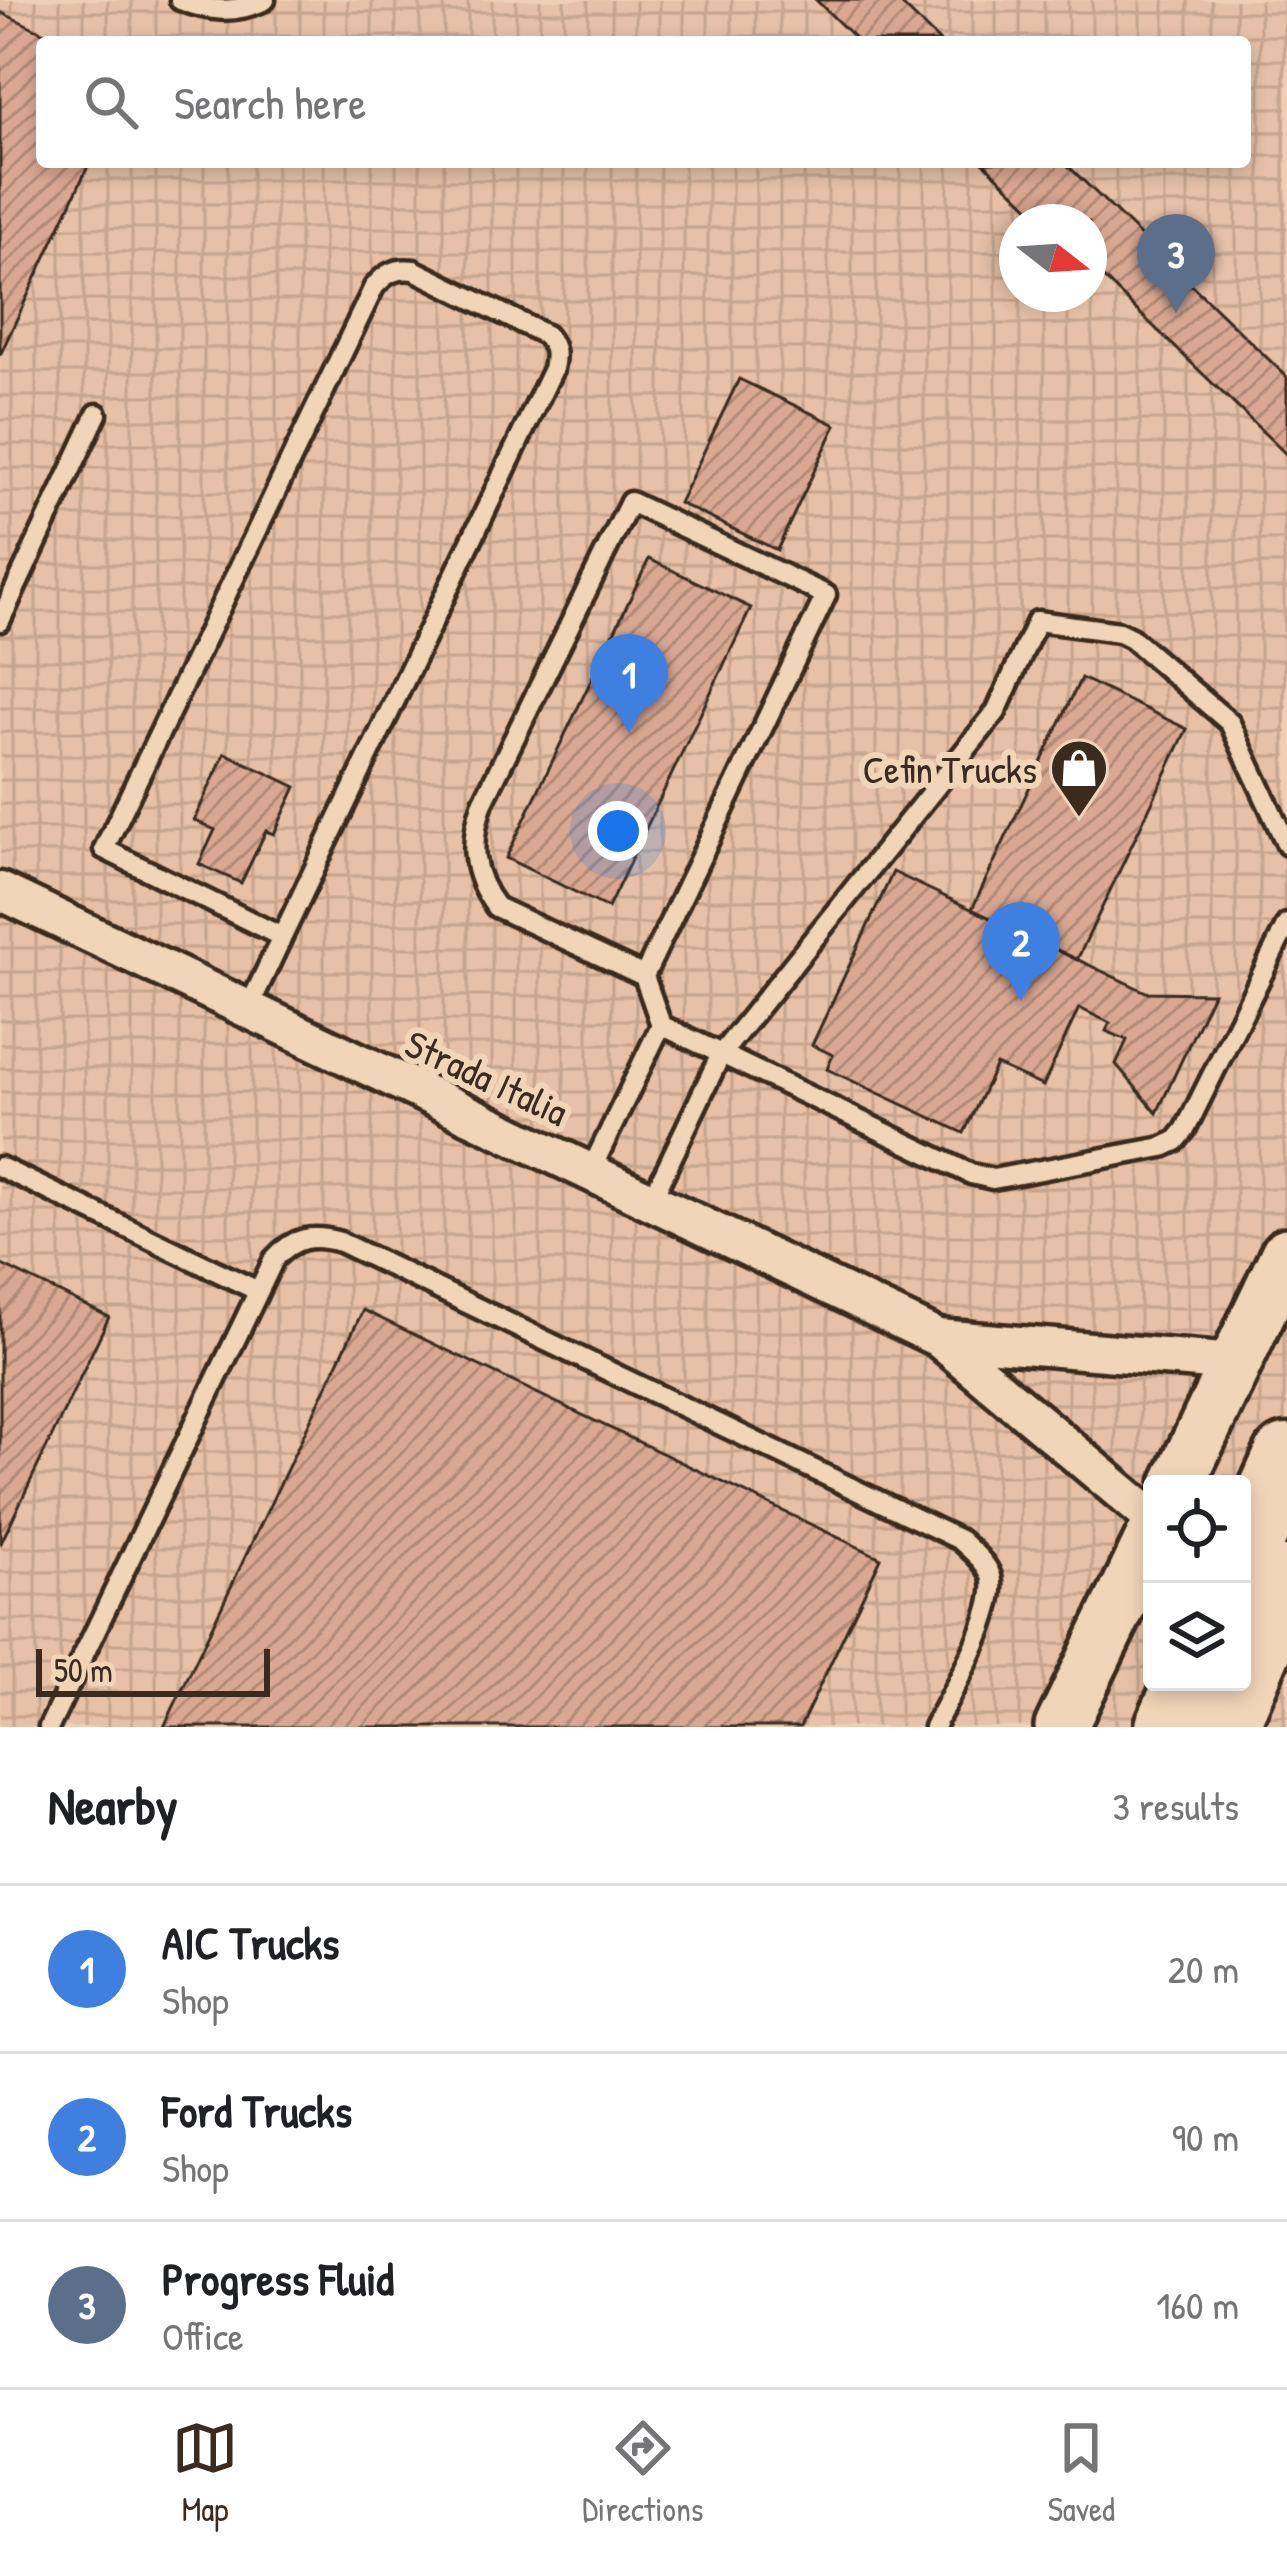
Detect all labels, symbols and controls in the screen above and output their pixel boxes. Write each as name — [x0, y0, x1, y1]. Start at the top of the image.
search box — [36, 36, 1251, 168]
icon: search — [78, 69, 144, 135]
text: Search here — [174, 72, 366, 133]
north arrow — [999, 204, 1107, 312]
pin: 3 — [1137, 214, 1215, 313]
pin: 1 — [590, 634, 668, 733]
shop icon: Cefin Trucks — [1048, 737, 1110, 819]
place label: Cefin Trucks — [863, 742, 1037, 795]
your location — [588, 801, 648, 861]
pin: 2 — [982, 902, 1060, 1001]
street label: Strada Italia — [397, 1016, 577, 1138]
map controls — [1143, 1475, 1251, 1691]
button: locate — [1143, 1475, 1251, 1583]
button: layers — [1143, 1583, 1251, 1691]
scale bar — [36, 1643, 270, 1696]
text: 50 m — [54, 1648, 113, 1692]
text: Nearby — [48, 1771, 178, 1840]
text: 3 results — [1113, 1779, 1239, 1832]
text: AIC Trucks — [162, 1912, 339, 1973]
text: 1 — [80, 1942, 94, 1995]
text: 20 m — [1168, 1942, 1239, 1995]
text: Shop — [162, 1973, 229, 2026]
text: Ford Trucks — [162, 2080, 352, 2141]
text: 2 — [78, 2110, 96, 2163]
text: 90 m — [1172, 2110, 1239, 2163]
text: Shop — [162, 2141, 229, 2194]
text: Progress Fluid — [162, 2248, 394, 2309]
text: 3 — [78, 2278, 96, 2331]
text: 160 m — [1156, 2278, 1239, 2331]
text: Office — [162, 2309, 244, 2362]
tab: Map — [172, 2415, 238, 2531]
tab: Directions — [582, 2415, 704, 2531]
tab: Saved — [1048, 2415, 1115, 2531]

